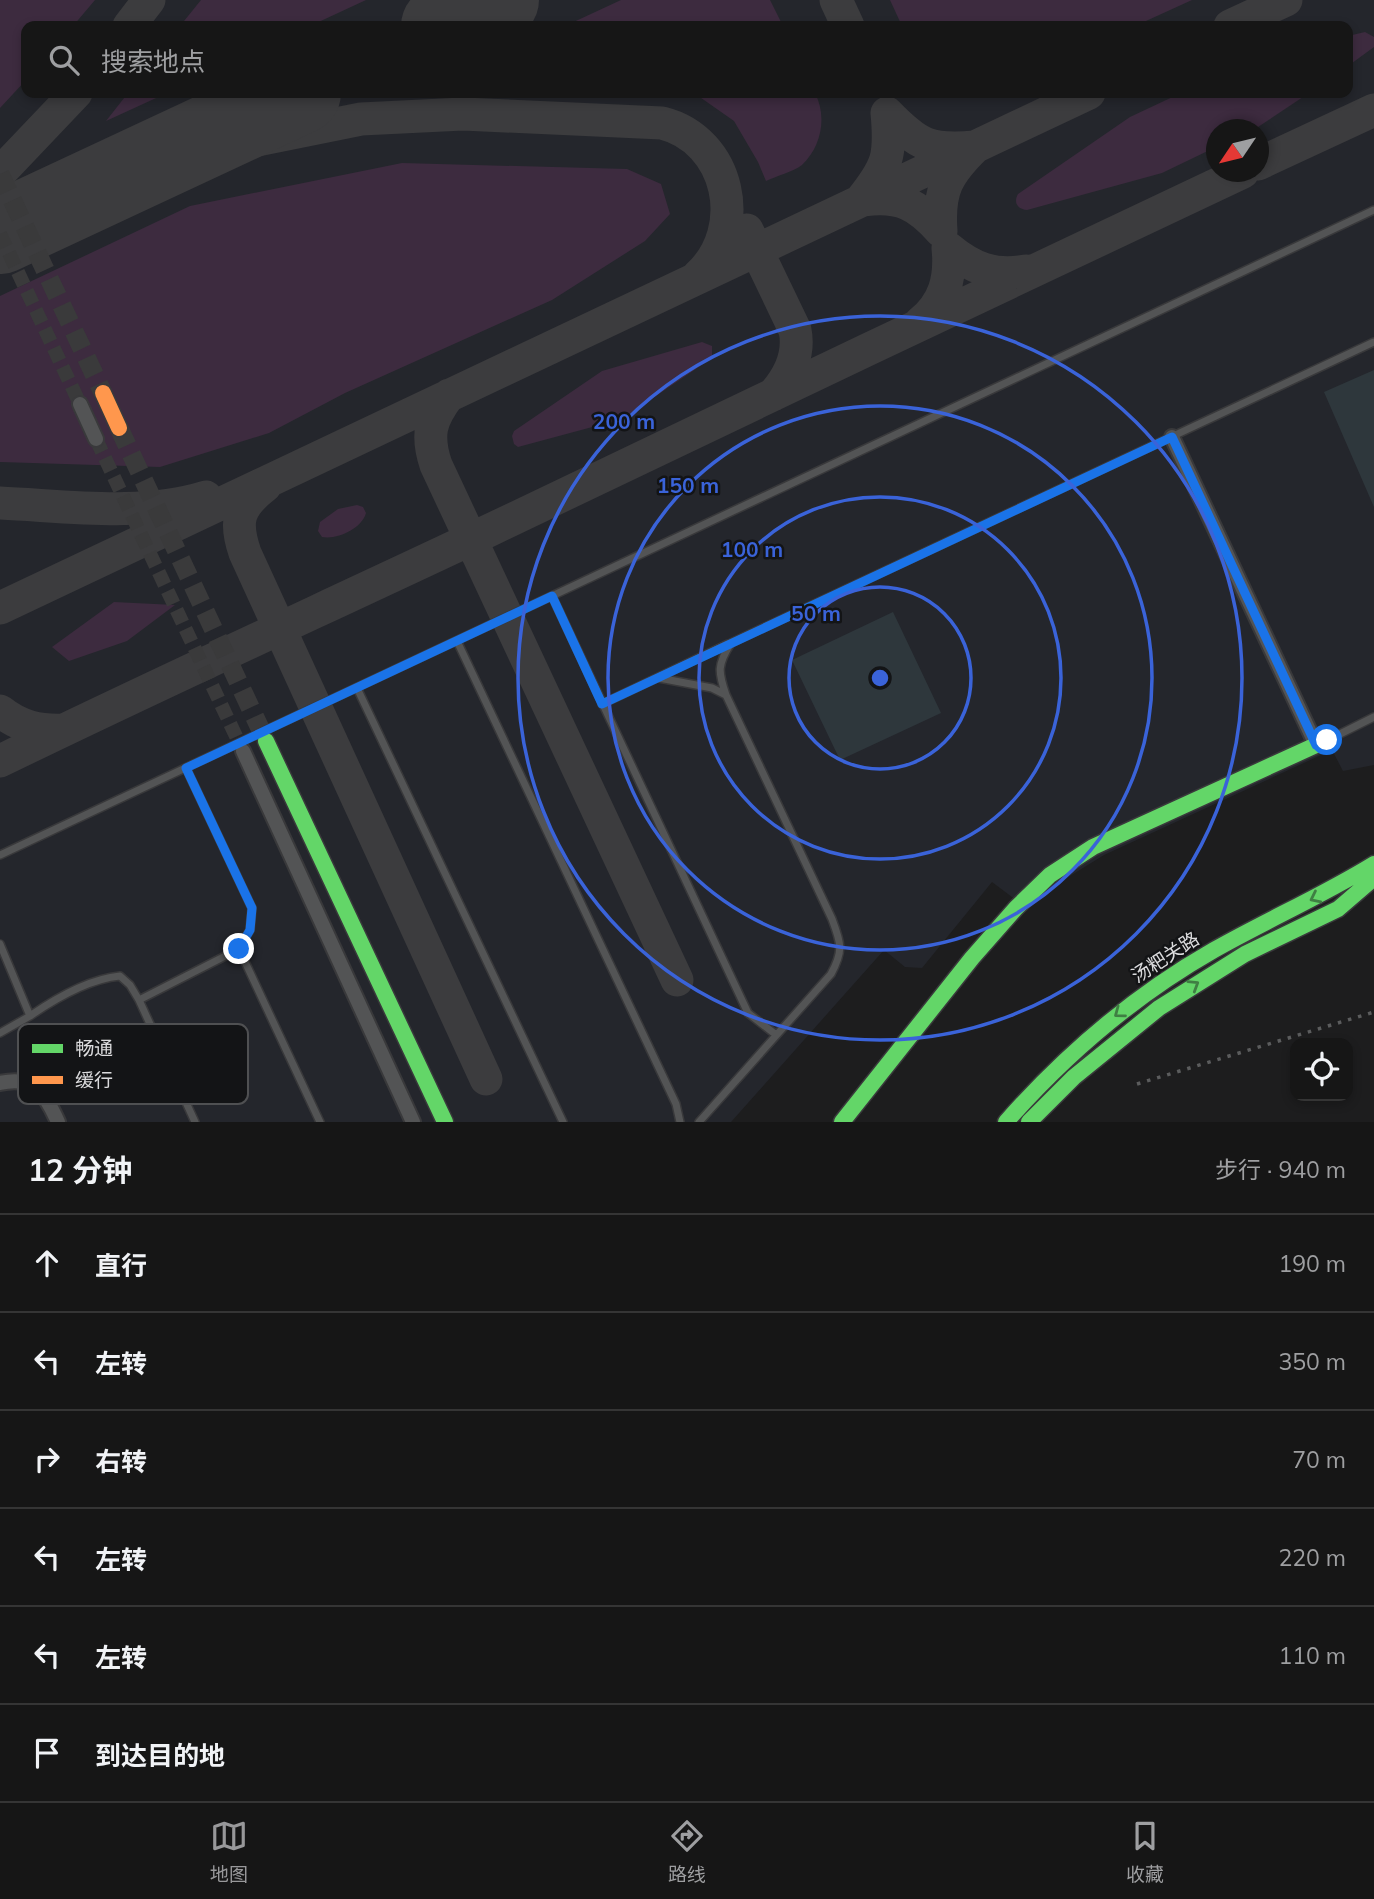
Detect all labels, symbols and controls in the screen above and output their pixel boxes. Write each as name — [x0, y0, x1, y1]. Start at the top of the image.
search box — [21, 21, 1353, 98]
icon: search — [45, 41, 83, 79]
text: 搜索地点 — [101, 45, 205, 78]
north arrow — [1206, 119, 1269, 182]
text: 200 m — [593, 408, 655, 434]
text: 150 m — [657, 472, 719, 498]
text: 100 m — [721, 536, 783, 562]
text: 50 m — [791, 600, 841, 626]
centre of rings — [868, 666, 892, 690]
route start — [1311, 724, 1342, 755]
one-way arrow — [1310, 890, 1322, 904]
street label: 汤粑关路 — [1127, 926, 1203, 988]
route end — [223, 933, 254, 964]
one-way arrow — [1186, 980, 1199, 993]
one-way arrow — [1115, 1005, 1127, 1017]
legend — [18, 1024, 248, 1104]
text: 畅通 — [75, 1036, 113, 1060]
map controls — [1290, 1038, 1353, 1101]
button: locate — [1290, 1038, 1353, 1101]
text: 缓行 — [75, 1068, 113, 1092]
text: 12 分钟 — [28, 1151, 132, 1189]
text: 步行 · 940 m — [1215, 1155, 1346, 1184]
icon: ahead — [28, 1244, 66, 1282]
text: 直行 — [95, 1249, 147, 1282]
text: 190 m — [1278, 1249, 1346, 1278]
icon: left — [28, 1342, 66, 1380]
text: 左转 — [95, 1347, 147, 1380]
text: 350 m — [1278, 1347, 1346, 1376]
icon: right — [28, 1440, 66, 1478]
text: 右转 — [95, 1445, 147, 1478]
text: 70 m — [1292, 1445, 1346, 1474]
icon: left — [28, 1538, 66, 1576]
text: 左转 — [95, 1543, 147, 1576]
text: 220 m — [1278, 1543, 1346, 1572]
icon: left — [28, 1636, 66, 1674]
text: 左转 — [95, 1641, 147, 1674]
text: 110 m — [1278, 1641, 1346, 1670]
icon: arrive — [28, 1734, 66, 1772]
text: 到达目的地 — [95, 1739, 225, 1772]
tab: 地图 — [210, 1817, 248, 1886]
tab: 路线 — [668, 1817, 706, 1886]
tab: 收藏 — [1126, 1817, 1164, 1886]

